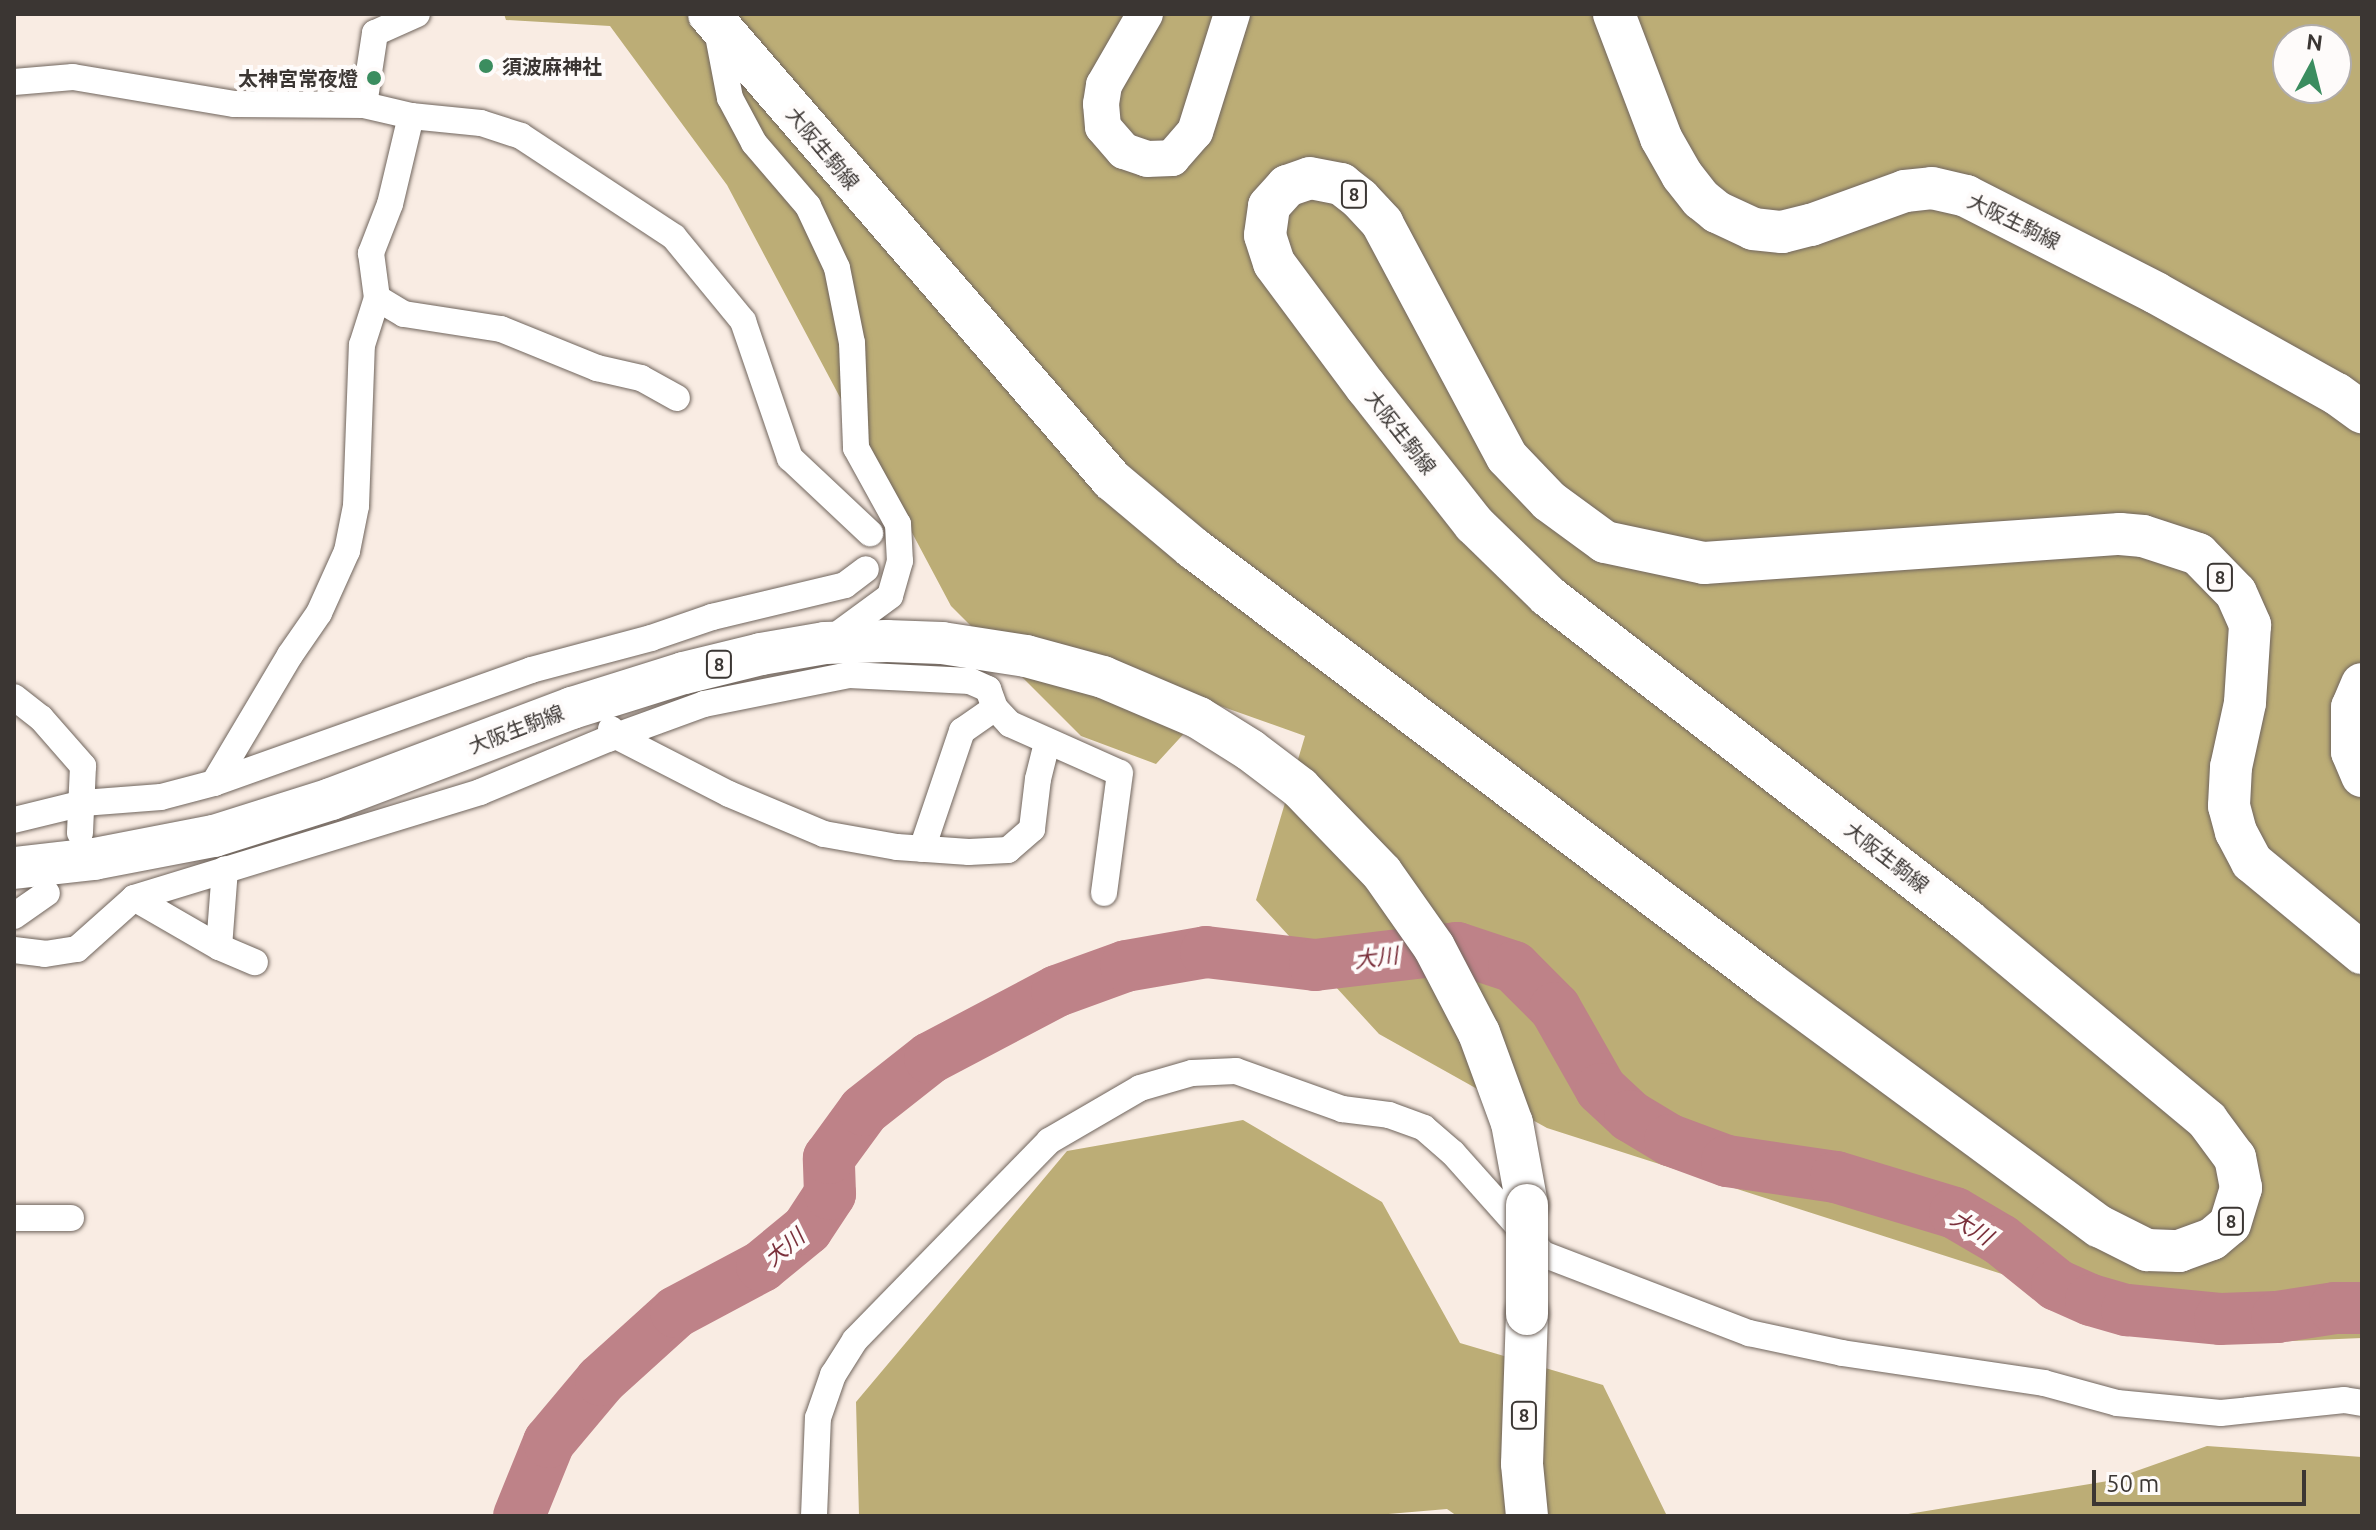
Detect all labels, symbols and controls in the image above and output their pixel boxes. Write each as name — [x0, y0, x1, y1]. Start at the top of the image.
north arrow — [2272, 24, 2352, 104]
text: N — [2305, 28, 2324, 55]
place label: 須波麻神社 — [502, 54, 602, 78]
marker: 須波麻神社 — [477, 57, 495, 75]
place label: 太神宮常夜燈 — [238, 66, 358, 90]
marker: 太神宮常夜燈 — [365, 69, 383, 87]
street label: 大阪生駒線 — [782, 102, 864, 194]
road number: 8 — [1340, 180, 1368, 208]
street label: 大阪生駒線 — [1964, 188, 2064, 254]
street label: 大阪生駒線 — [1361, 385, 1441, 479]
road number: 8 — [2206, 563, 2234, 591]
road number: 8 — [705, 650, 733, 678]
street label: 大阪生駒線 — [465, 700, 567, 758]
street label: 大阪生駒線 — [1840, 817, 1934, 897]
water label: 大川 — [1353, 941, 1399, 973]
water label: 大川 — [1946, 1204, 1998, 1250]
road number: 8 — [2217, 1207, 2245, 1235]
water label: 大川 — [759, 1223, 809, 1271]
road number: 8 — [1510, 1401, 1538, 1429]
scale bar — [2096, 1454, 2310, 1504]
text: 50 m — [2106, 1470, 2159, 1497]

